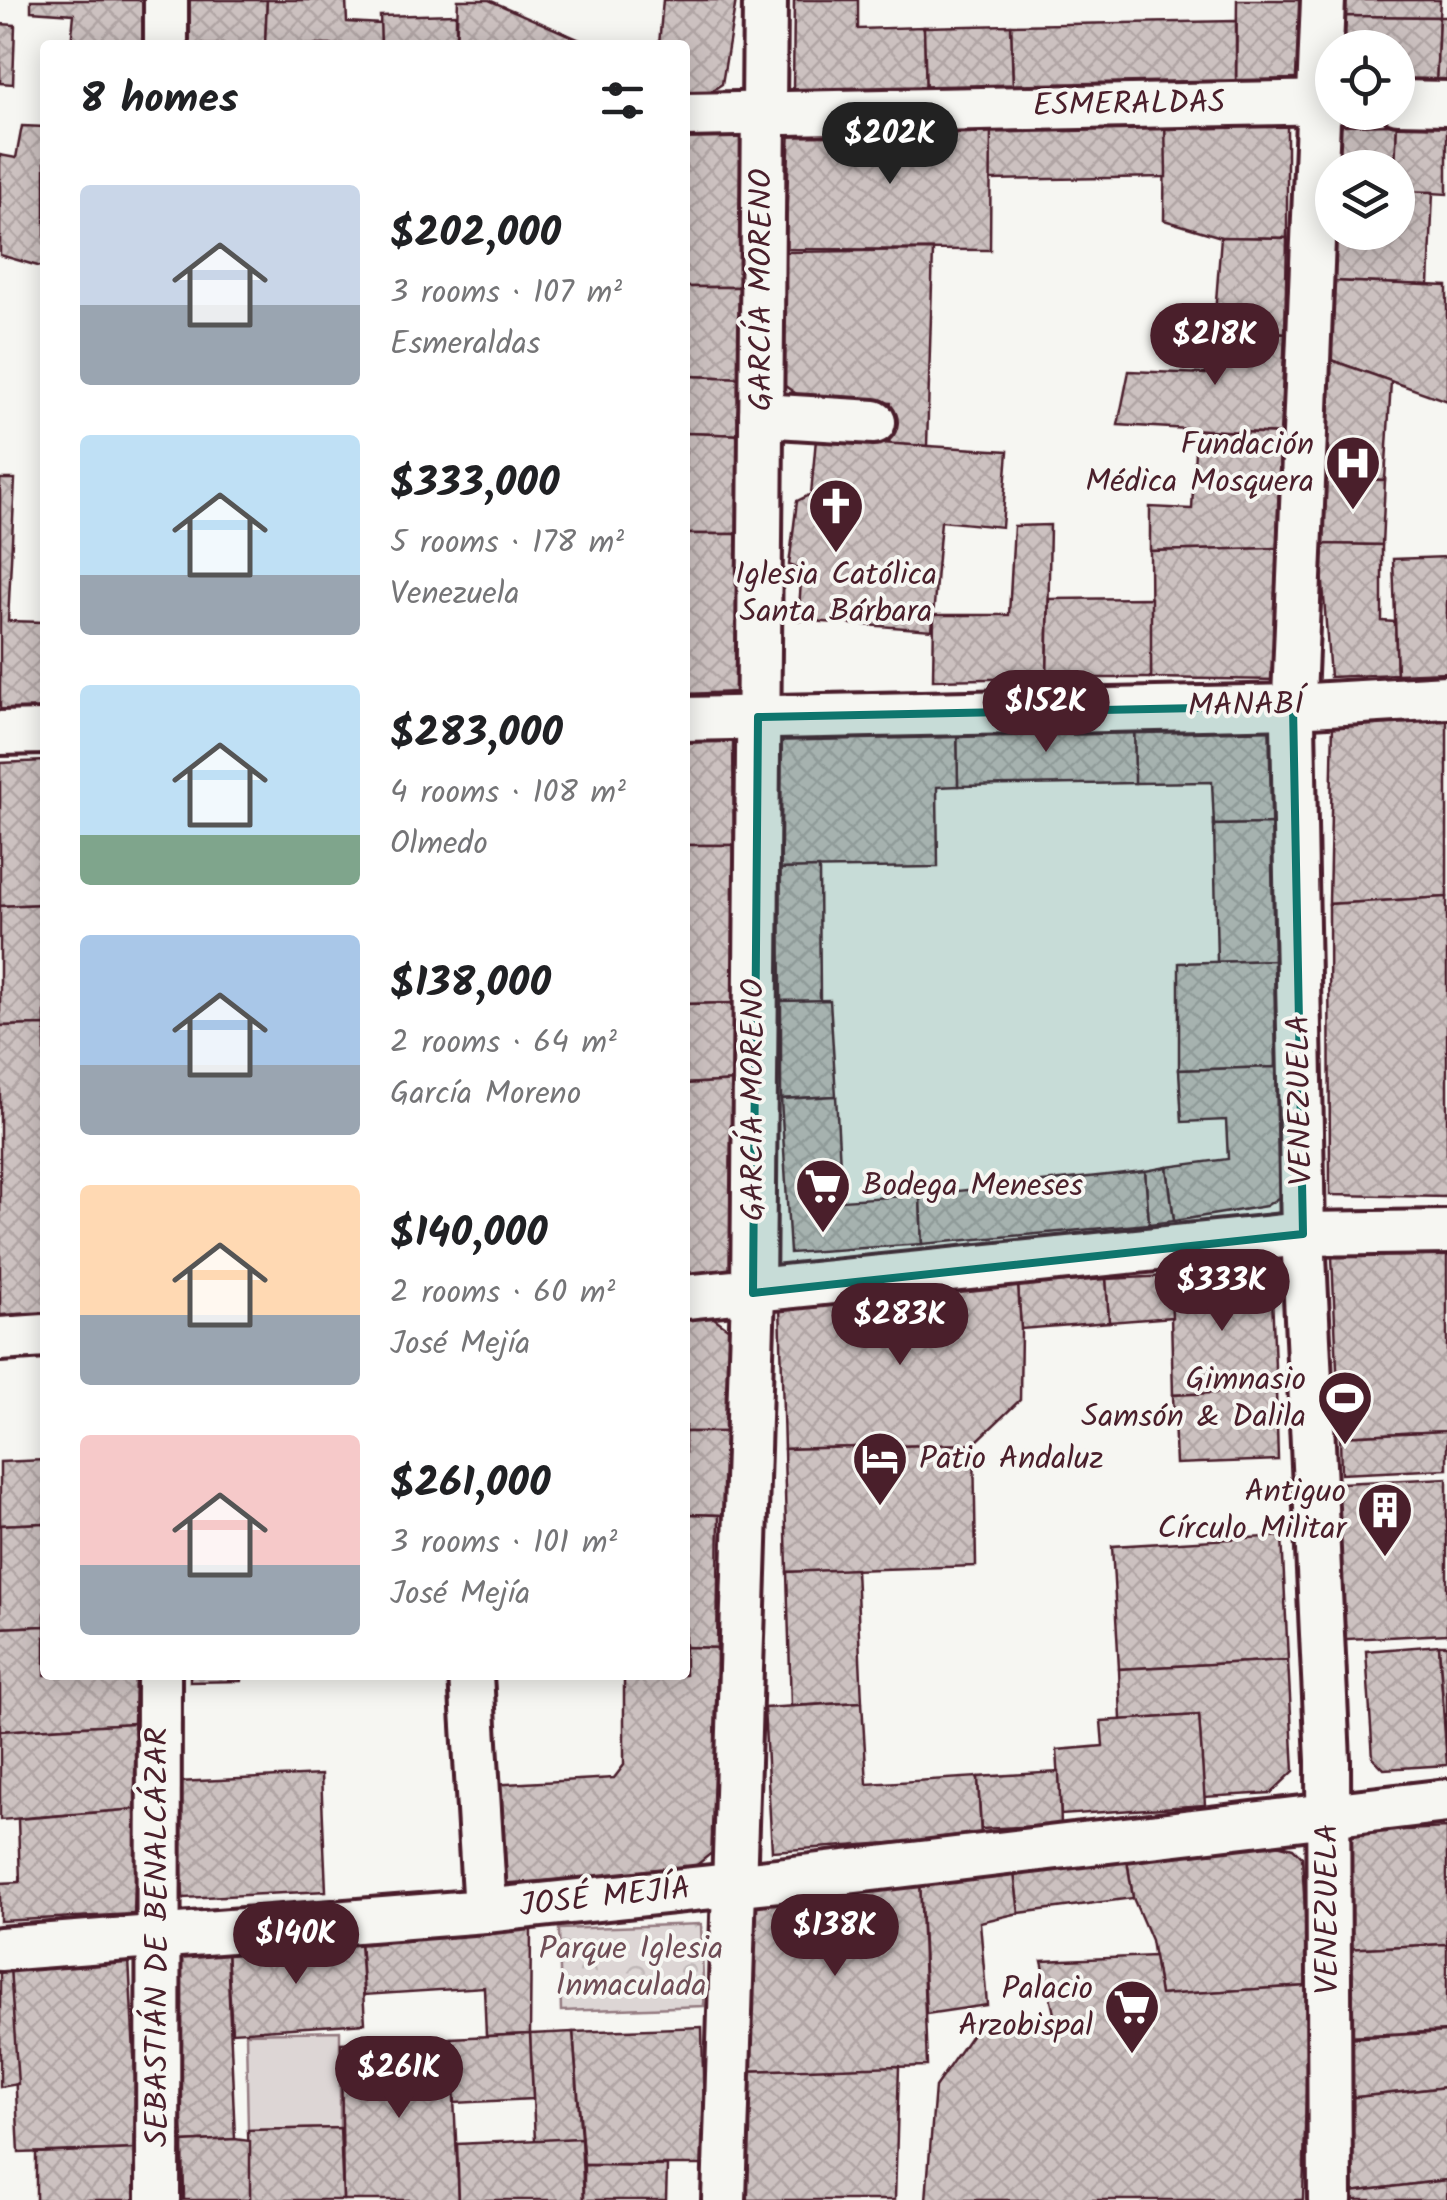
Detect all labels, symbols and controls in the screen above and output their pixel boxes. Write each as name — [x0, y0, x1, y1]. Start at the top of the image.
map controls — [1315, 30, 1415, 250]
button: locate — [1315, 30, 1415, 130]
text: 8 homes — [80, 67, 238, 134]
icon: filters — [595, 73, 650, 128]
street label: ESMERALDAS — [1032, 78, 1226, 132]
pin: $202K — [820, 102, 960, 187]
text: $202K — [844, 109, 936, 160]
button: layers — [1315, 150, 1415, 250]
street label: GARCÍA MORENO — [737, 169, 788, 411]
text: $202,000 — [390, 201, 561, 268]
icon: home — [160, 225, 280, 345]
text: 3 rooms · 107 m² — [390, 268, 622, 319]
pin: $218K — [1145, 303, 1285, 388]
text: $218K — [1172, 310, 1258, 361]
text: Esmeraldas — [390, 319, 540, 370]
place label: Fundación Médica Mosquera — [1085, 420, 1314, 508]
hospital icon: Fundación Médica Mosquera — [1323, 433, 1383, 512]
text: $333,000 — [390, 451, 559, 518]
icon: home — [160, 475, 280, 595]
church icon: Iglesia Católica Santa Bárbara — [806, 476, 866, 555]
text: 5 rooms · 178 m² — [390, 518, 624, 569]
place label: Iglesia Católica Santa Bárbara — [735, 550, 937, 638]
text: Venezuela — [390, 569, 520, 620]
pin: $152K — [976, 670, 1116, 755]
text: $152K — [1005, 677, 1087, 728]
street label: MANABÍ — [1187, 679, 1310, 733]
text: $283,000 — [390, 701, 563, 768]
icon: home — [160, 725, 280, 845]
text: 4 rooms · 108 m² — [390, 768, 626, 819]
text: Olmedo — [390, 819, 488, 870]
text: $138,000 — [390, 951, 551, 1018]
icon: home — [160, 975, 280, 1095]
street label: GARCÍA MORENO — [729, 979, 780, 1221]
street label: VENEZUELA — [1274, 1014, 1328, 1186]
text: 2 rooms · 64 m² — [390, 1018, 617, 1069]
text: García Moreno — [390, 1069, 581, 1120]
supermarket icon: Bodega Meneses — [793, 1156, 853, 1235]
place label: Bodega Meneses — [862, 1161, 1083, 1212]
text: $140,000 — [390, 1201, 548, 1268]
icon: home — [160, 1225, 280, 1345]
pin: $333K — [1152, 1249, 1292, 1334]
text: $333K — [1177, 1256, 1267, 1307]
text: 2 rooms · 60 m² — [390, 1268, 615, 1319]
pin: $283K — [830, 1283, 970, 1368]
text: $283K — [853, 1290, 947, 1341]
text: José Mejía — [390, 1319, 530, 1370]
place label: Gimnasio Samsón & Dalila — [1081, 1355, 1306, 1443]
sports icon: Gimnasio Samsón & Dalila — [1315, 1368, 1375, 1447]
hotel icon: Patio Andaluz — [850, 1429, 910, 1508]
place label: Patio Andaluz — [919, 1434, 1104, 1485]
text: $261,000 — [390, 1451, 550, 1518]
place label: Antiguo Círculo Militar — [1158, 1467, 1348, 1555]
icon: home — [160, 1475, 280, 1595]
building icon: Antiguo Círculo Militar — [1355, 1480, 1415, 1559]
text: 3 rooms · 101 m² — [390, 1518, 617, 1569]
text: José Mejía — [390, 1569, 530, 1620]
street label: SEBASTIÁN DE BENALCÁZAR — [133, 1727, 184, 2147]
street label: VENEZUELA — [1303, 1824, 1354, 1994]
street label: JOSÉ MEJÍA — [517, 1864, 693, 1932]
pin: $138K — [765, 1894, 905, 1979]
text: $138K — [793, 1901, 877, 1952]
pin: $140K — [226, 1902, 366, 1987]
text: $140K — [255, 1909, 337, 1960]
park label: Parque Iglesia Inmaculada — [539, 1924, 723, 2012]
place label: Palacio Arzobispal — [958, 1964, 1093, 2052]
supermarket icon: Palacio Arzobispal — [1102, 1977, 1162, 2056]
pin: $261K — [329, 2036, 469, 2121]
text: $261K — [357, 2043, 441, 2094]

